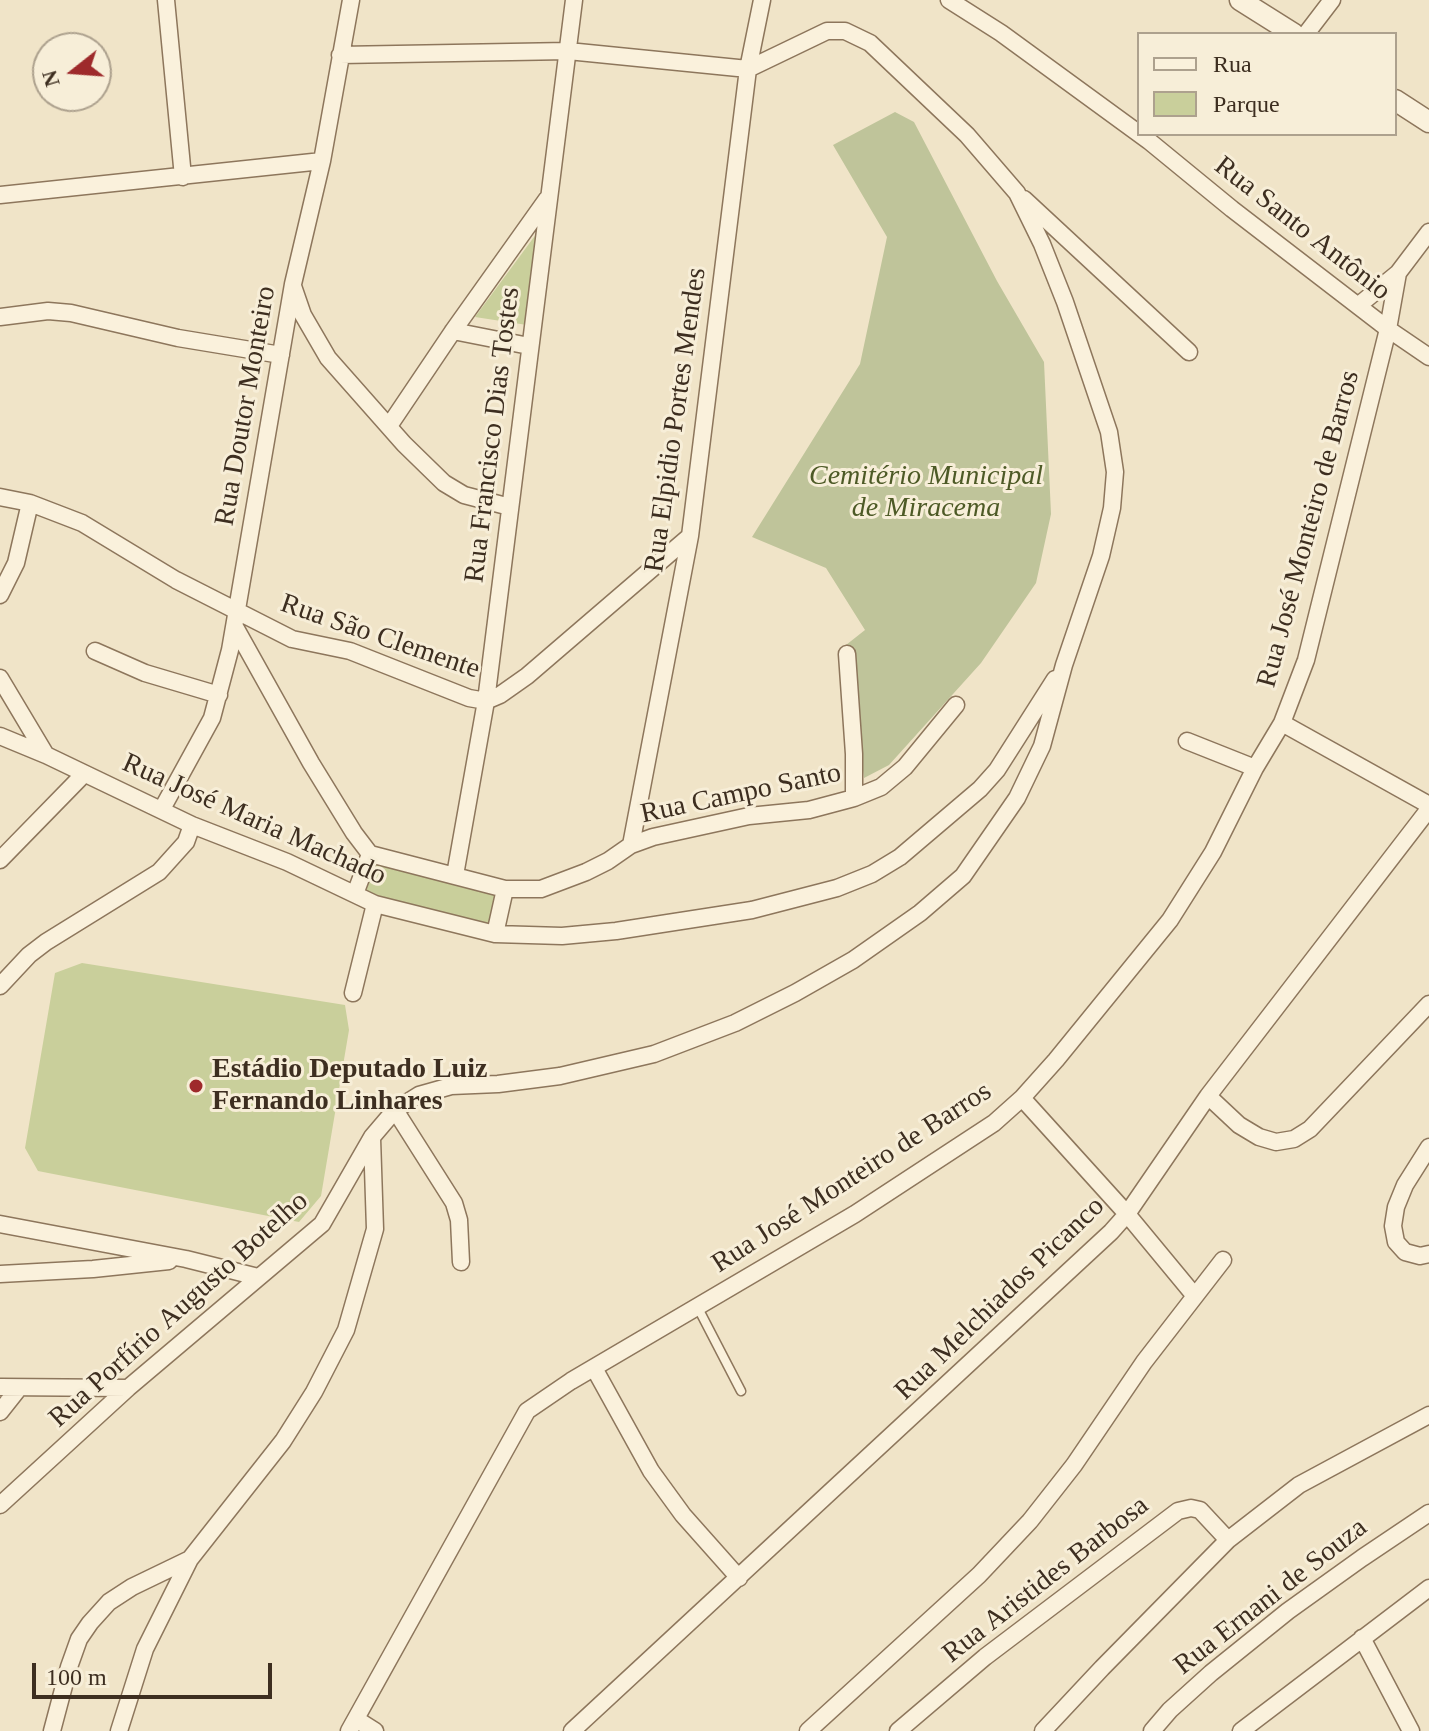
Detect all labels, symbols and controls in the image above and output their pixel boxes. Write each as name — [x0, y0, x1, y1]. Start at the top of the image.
north arrow — [32, 32, 112, 112]
legend — [1137, 32, 1397, 136]
text: Rua — [1213, 51, 1252, 77]
text: N — [36, 67, 65, 90]
text: Parque — [1213, 91, 1280, 117]
street label: Rua Santo Antônio — [1207, 150, 1397, 308]
street label: Rua Elpidio Portes Mendes — [638, 266, 714, 574]
street label: Rua Doutor Monteiro — [208, 284, 284, 528]
street label: Rua Francisco Dias Tostes — [458, 285, 528, 585]
street label: Rua José Monteiro de Barros — [1251, 367, 1367, 691]
park label: Cemitério Municipal de Miracema — [809, 460, 1043, 526]
street label: Rua São Clemente — [276, 587, 484, 687]
street label: Rua José Maria Machado — [117, 747, 391, 893]
street label: Rua Campo Santo — [638, 756, 844, 832]
place label: Estádio Deputado Luiz Fernando Linhares — [212, 1053, 487, 1119]
street label: Rua José Monteiro de Barros — [706, 1075, 998, 1281]
marker: Estádio Deputado Luiz Fernando Linhares — [187, 1077, 205, 1095]
street label: Rua Porfírio Augusto Botelho — [43, 1185, 315, 1435]
street label: Rua Melchiados Picanco — [888, 1190, 1112, 1408]
street label: Rua Aristides Barbosa — [936, 1489, 1156, 1671]
street label: Rua Ernani de Souza — [1168, 1511, 1374, 1683]
scale bar — [36, 1647, 276, 1697]
text: 100 m — [46, 1664, 107, 1690]

